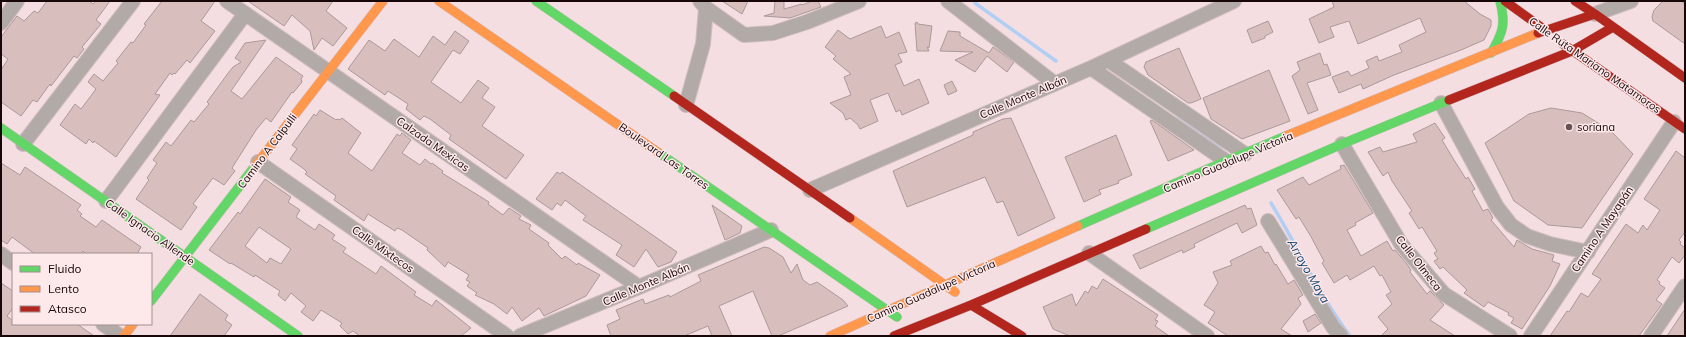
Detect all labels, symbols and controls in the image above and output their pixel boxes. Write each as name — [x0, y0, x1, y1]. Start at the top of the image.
street label: Calle Ruta Mariano Matamoros — [1526, 14, 1664, 116]
street label: Calle Monte Albán — [977, 72, 1069, 122]
street label: Camino A Calpulli — [234, 111, 300, 191]
street label: Calzada Mexicas — [394, 114, 472, 174]
street label: Boulevard Las Torres — [616, 120, 712, 192]
place label: soriana — [1577, 120, 1615, 134]
marker: soriana — [1564, 122, 1574, 132]
street label: Camino Guadalupe Victoria — [1161, 128, 1295, 196]
street label: Camino A Mayapán — [1568, 183, 1636, 275]
street label: Calle Ignacio Allende — [103, 196, 197, 268]
street label: Calle Mixtecos — [349, 222, 417, 276]
street label: Calle Olmeca — [1393, 232, 1445, 294]
water label: Arroyo Maya — [1284, 235, 1333, 306]
legend — [12, 253, 152, 325]
street label: Camino Guadalupe Victoria — [864, 256, 998, 326]
street label: Calle Monte Albán — [600, 259, 692, 309]
text: Fluido — [48, 261, 82, 276]
text: Lento — [48, 281, 79, 296]
text: Atasco — [48, 301, 87, 316]

